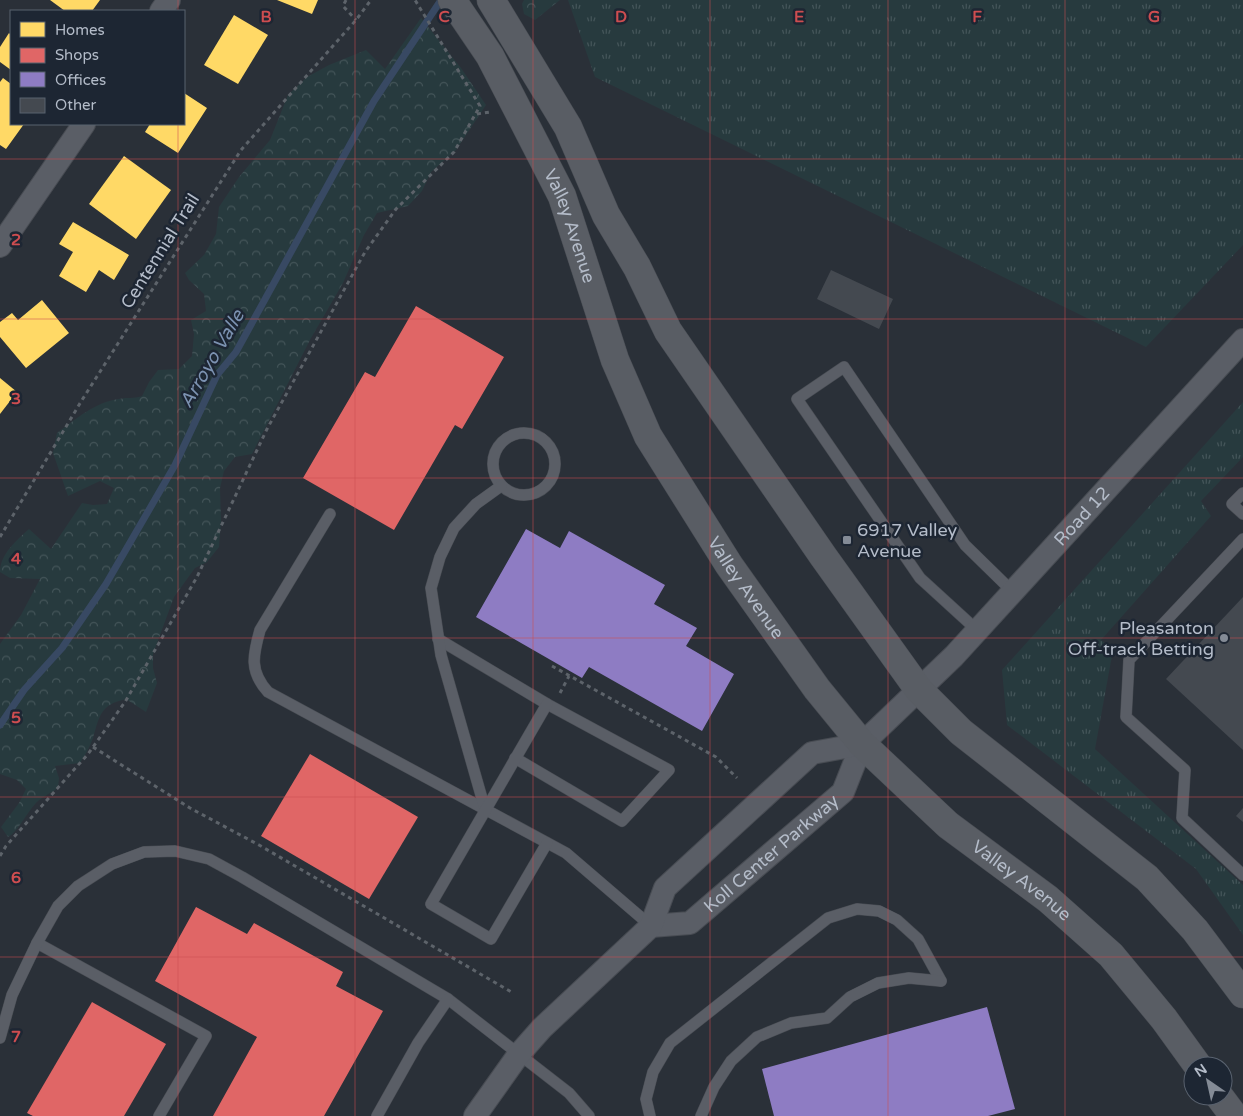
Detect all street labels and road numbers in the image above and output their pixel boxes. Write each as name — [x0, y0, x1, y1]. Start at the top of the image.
street label: Valley Avenue — [539, 165, 600, 286]
street label: Centennial Trail — [116, 189, 204, 313]
street label: Road 12 — [1049, 482, 1115, 550]
street label: Valley Avenue — [703, 533, 789, 643]
street label: Koll Center Parkway — [699, 789, 843, 917]
street label: Valley Avenue — [967, 835, 1076, 925]

